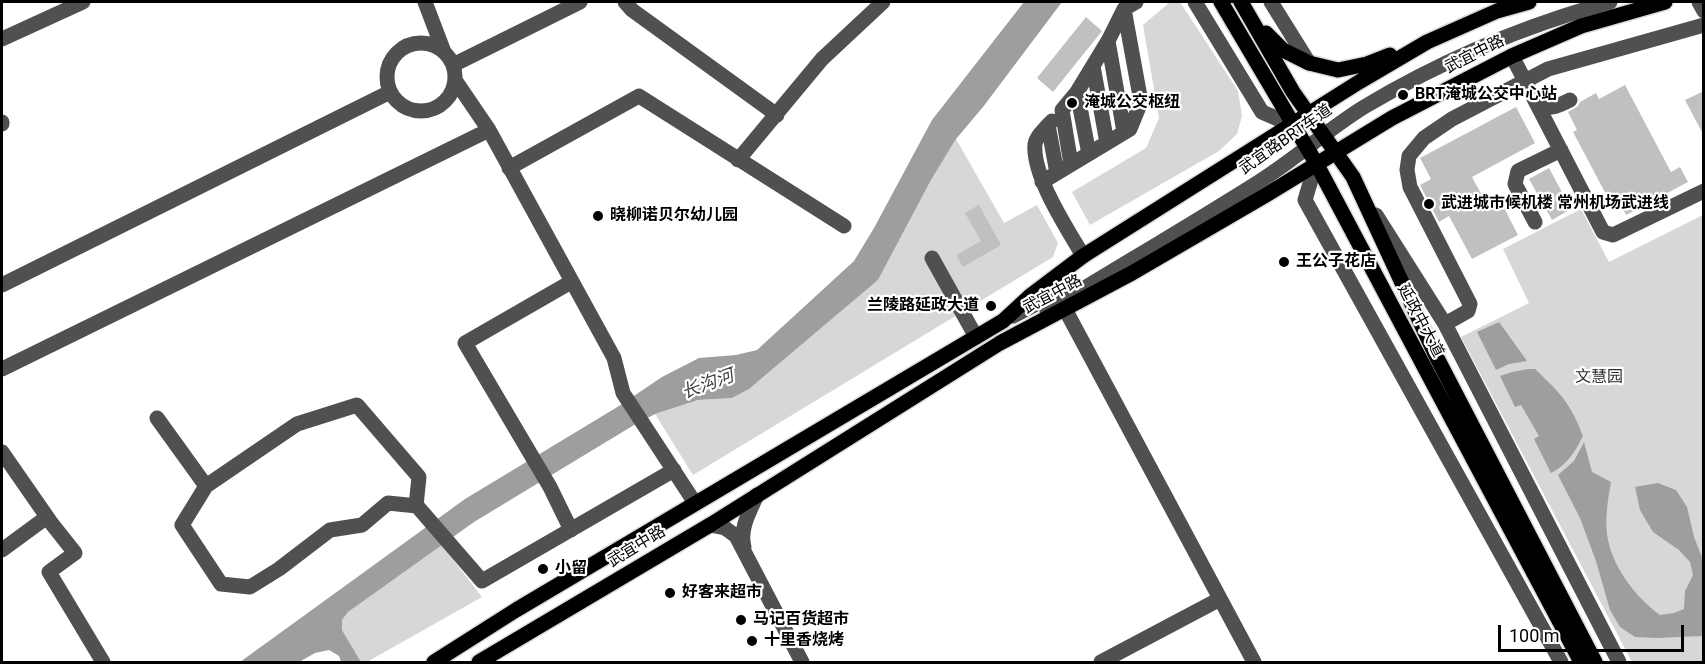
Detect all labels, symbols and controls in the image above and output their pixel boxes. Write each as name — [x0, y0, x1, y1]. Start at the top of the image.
street label: 武宜中路 — [1442, 32, 1508, 78]
place label: BRT淹城公交中心站 — [1415, 85, 1557, 105]
marker: BRT淹城公交中心站 — [1396, 88, 1410, 102]
place label: 淹城公交枢纽 — [1084, 93, 1180, 113]
marker: 淹城公交枢纽 — [1065, 96, 1079, 110]
street label: 武宜路BRT车道 — [1236, 101, 1336, 179]
place label: 武进城市候机楼 常州机场武进线 — [1441, 194, 1669, 214]
marker: 武进城市候机楼 常州机场武进线 — [1422, 197, 1436, 211]
place label: 晓柳诺贝尔幼儿园 — [610, 206, 738, 226]
marker: 晓柳诺贝尔幼儿园 — [591, 209, 605, 223]
place label: 王公子花店 — [1296, 252, 1376, 272]
marker: 王公子花店 — [1277, 255, 1291, 269]
street label: 武宜中路 — [1020, 272, 1086, 318]
street label: 延政中大道 — [1393, 281, 1447, 361]
place label: 兰陵路延政大道 — [867, 296, 979, 316]
marker: 兰陵路延政大道 — [984, 299, 998, 313]
water label: 长沟河 — [679, 366, 737, 404]
park label: 文慧园 — [1575, 368, 1623, 388]
street label: 武宜中路 — [605, 522, 669, 572]
place label: 小留 — [555, 559, 587, 579]
marker: 小留 — [536, 562, 550, 576]
place label: 好客来超市 — [682, 583, 762, 603]
marker: 好客来超市 — [663, 586, 677, 600]
place label: 马记百货超市 — [753, 610, 849, 630]
marker: 马记百货超市 — [734, 613, 748, 627]
scale bar — [1501, 613, 1687, 651]
text: 100 m — [1509, 625, 1560, 646]
place label: 十里香烧烤 — [764, 631, 844, 651]
marker: 十里香烧烤 — [745, 634, 759, 648]

